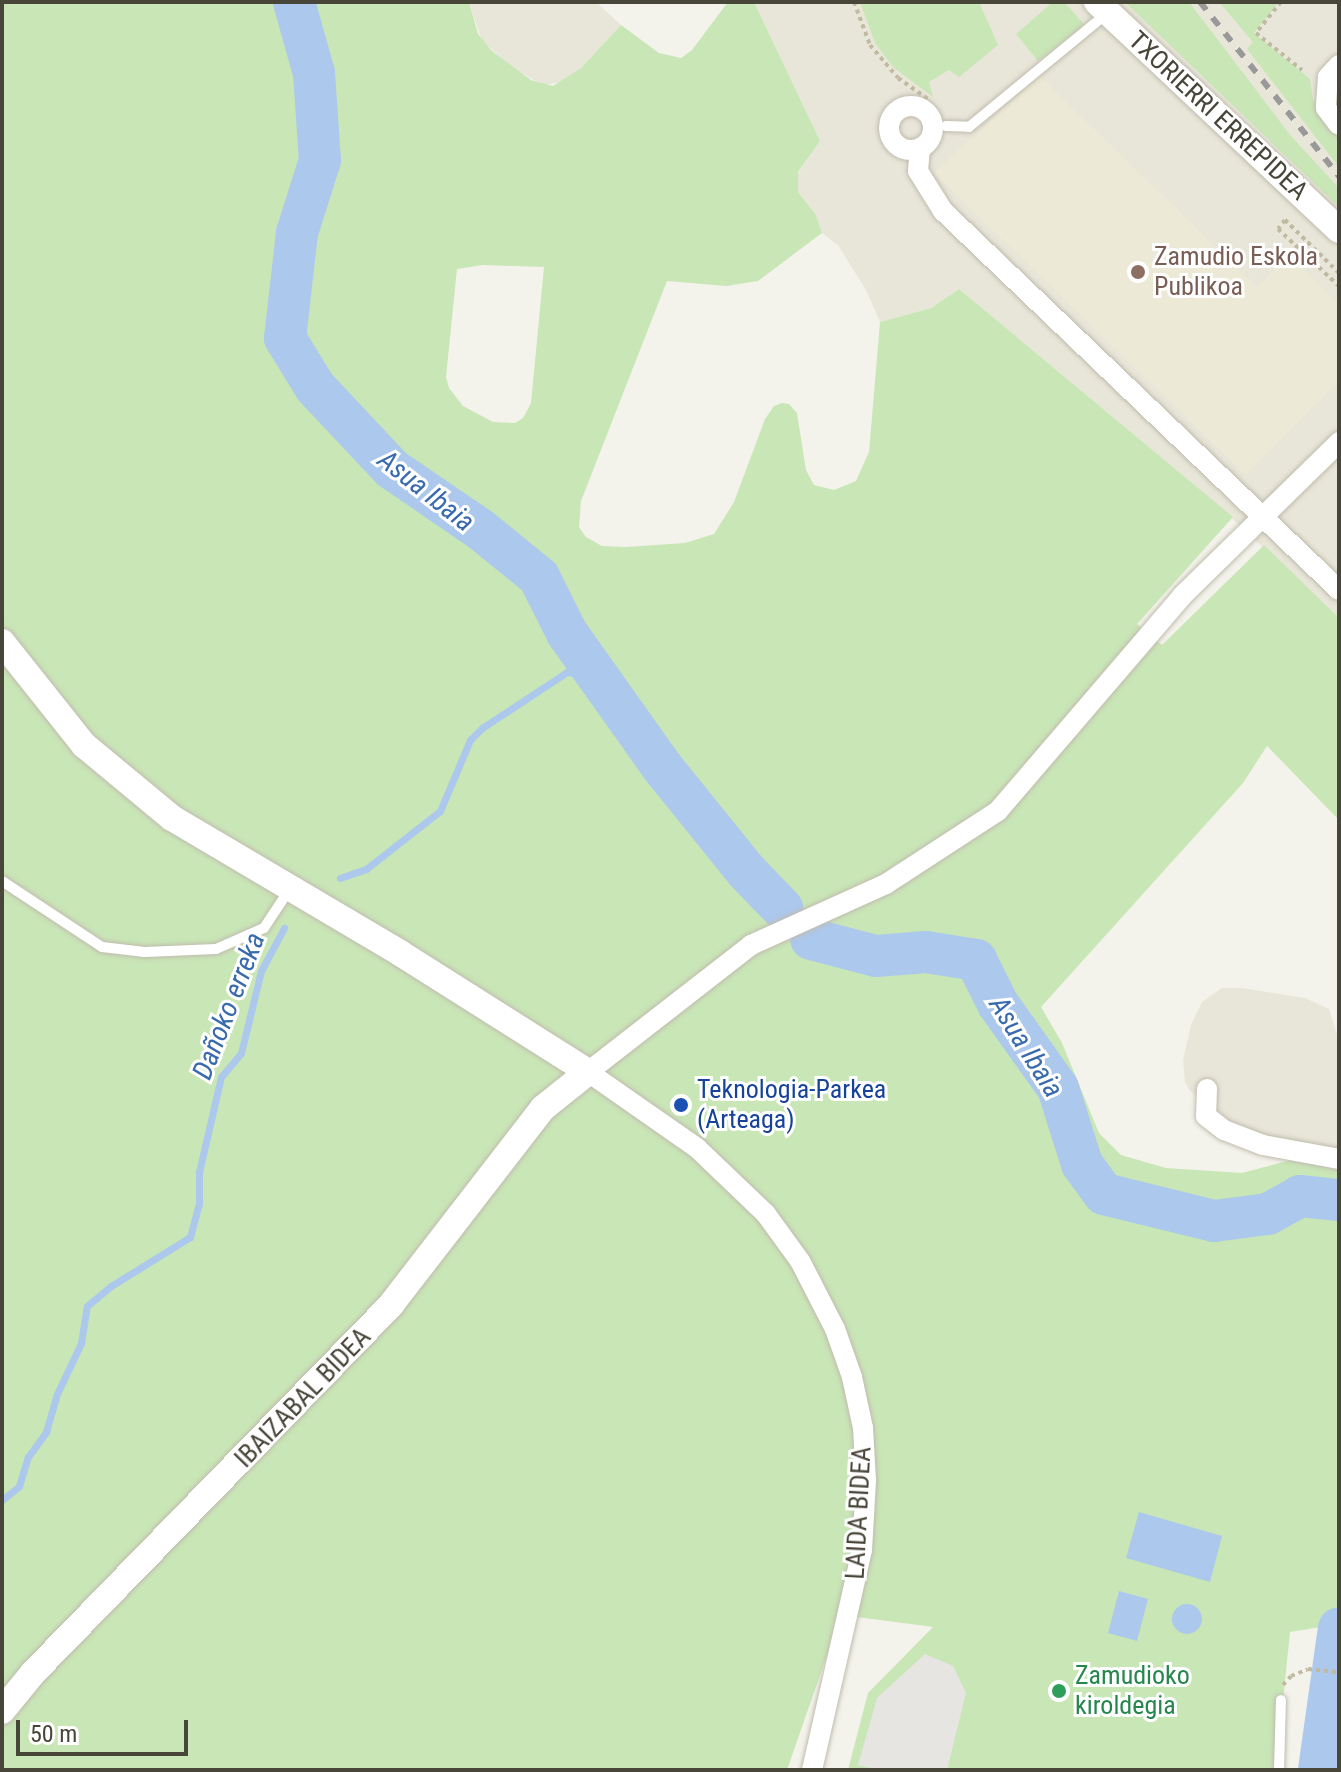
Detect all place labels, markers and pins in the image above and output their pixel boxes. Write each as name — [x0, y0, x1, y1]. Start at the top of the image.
place label: Zamudio Eskola Publikoa — [1154, 241, 1318, 302]
marker: Zamudio Eskola Publikoa — [1129, 263, 1147, 281]
place label: Teknologia-Parkea (Arteaga) — [697, 1074, 886, 1136]
marker: Teknologia-Parkea (Arteaga) — [672, 1096, 690, 1114]
place label: Zamudioko kiroldegia — [1075, 1660, 1190, 1722]
marker: Zamudioko kiroldegia — [1050, 1682, 1068, 1700]

